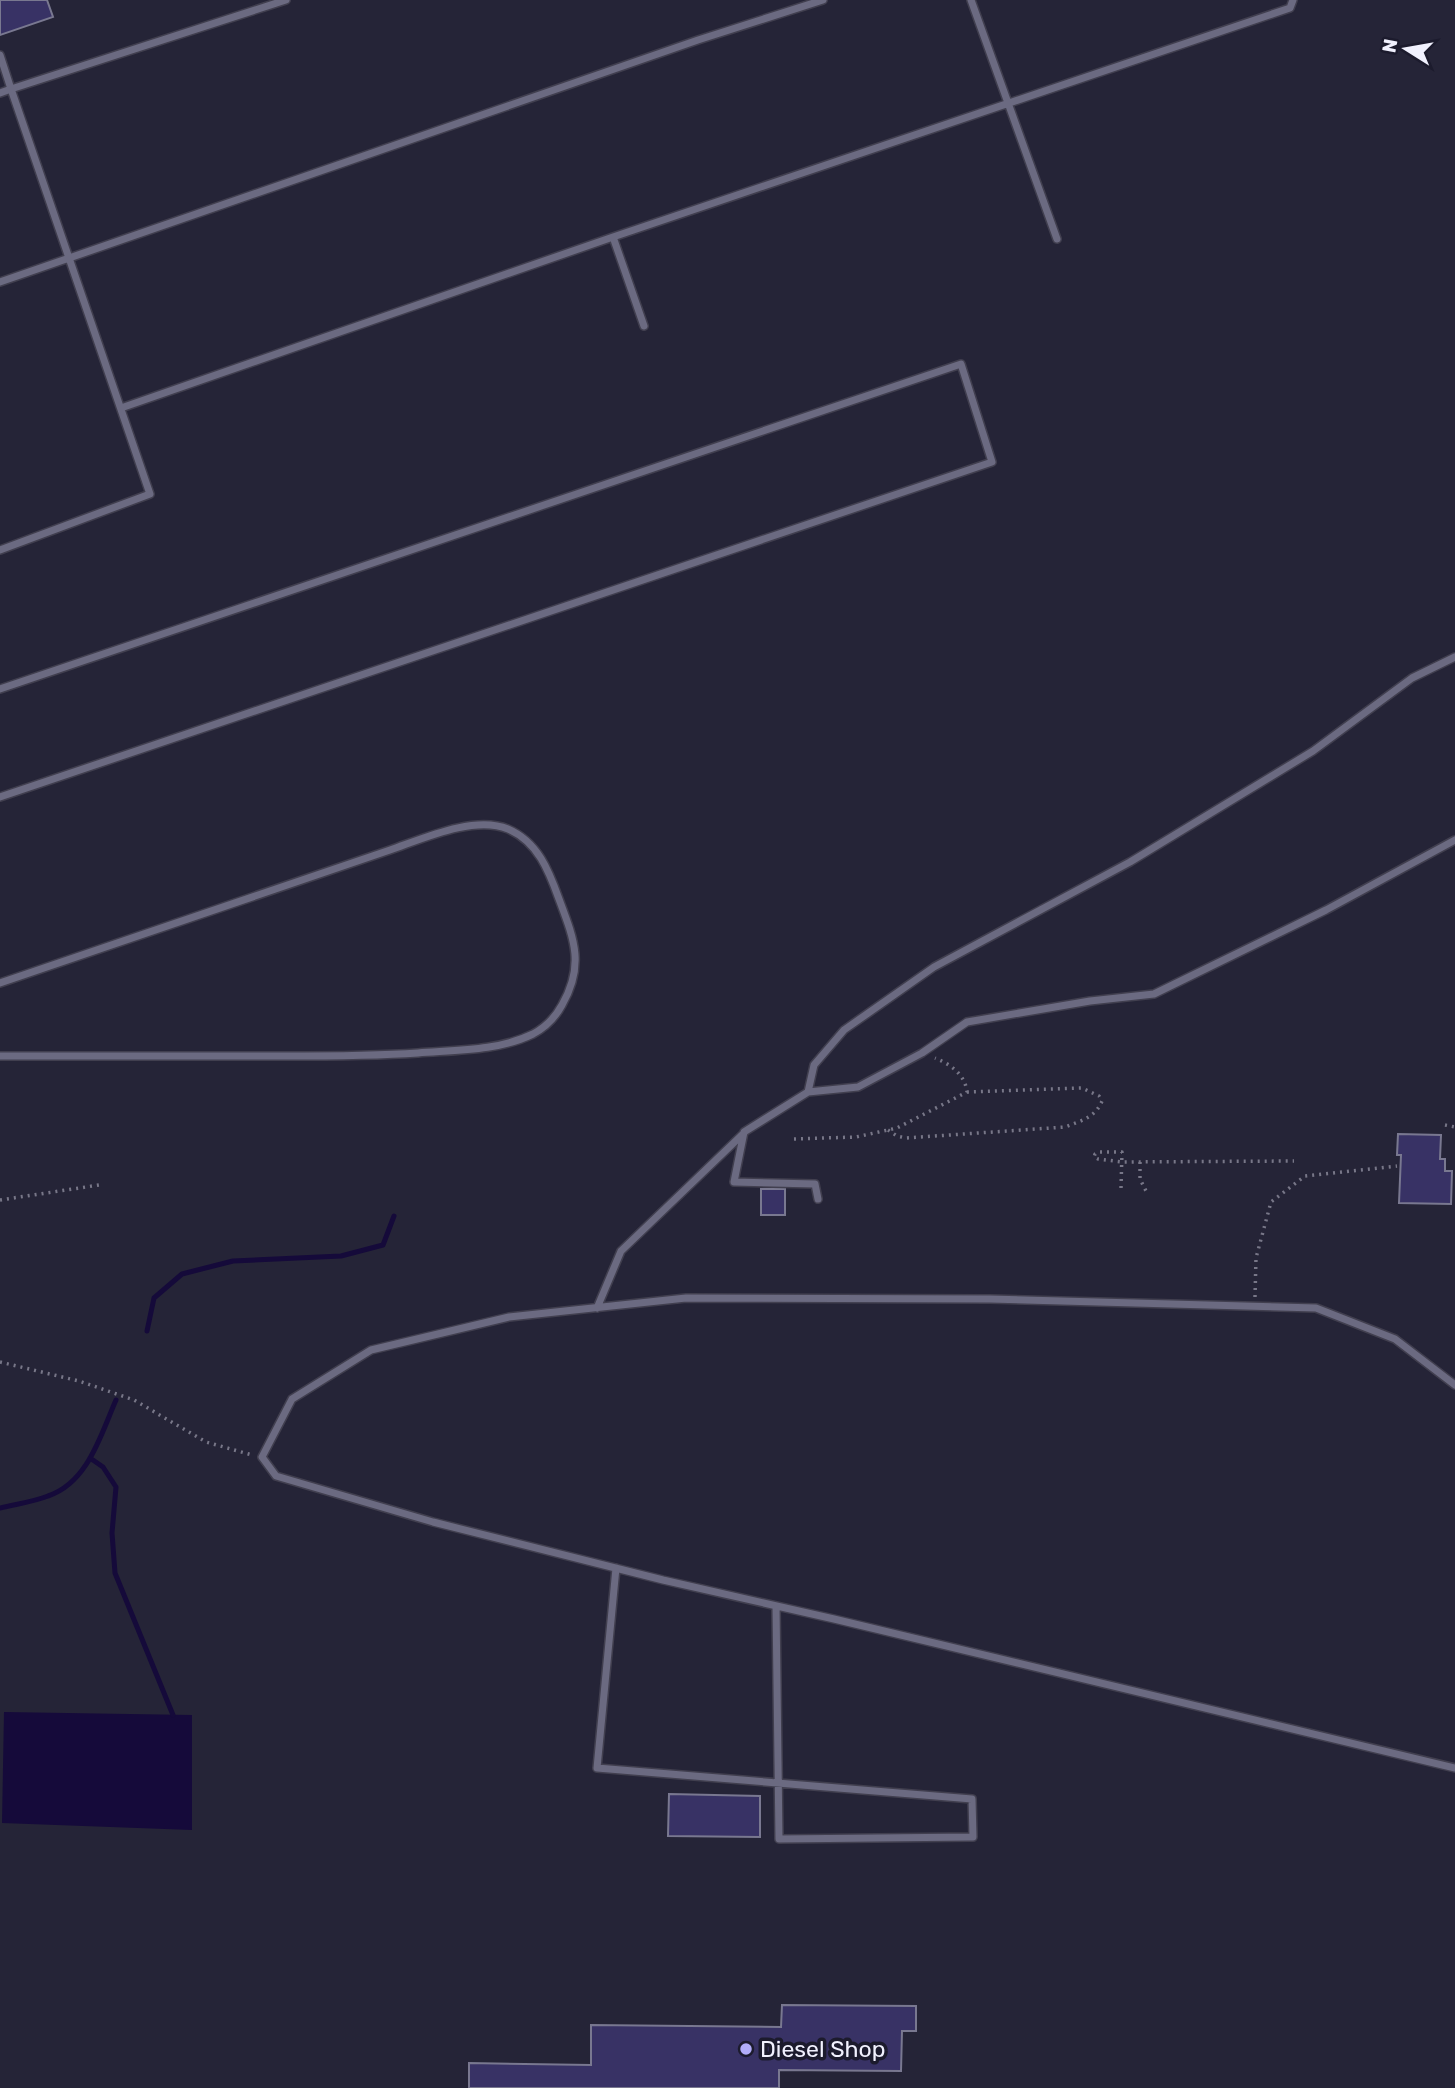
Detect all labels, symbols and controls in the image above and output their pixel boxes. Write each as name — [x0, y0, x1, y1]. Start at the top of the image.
north arrow — [1371, 14, 1441, 84]
text: N — [1377, 37, 1402, 55]
place label: Diesel Shop — [760, 2035, 885, 2063]
marker: Diesel Shop — [738, 2041, 754, 2057]

